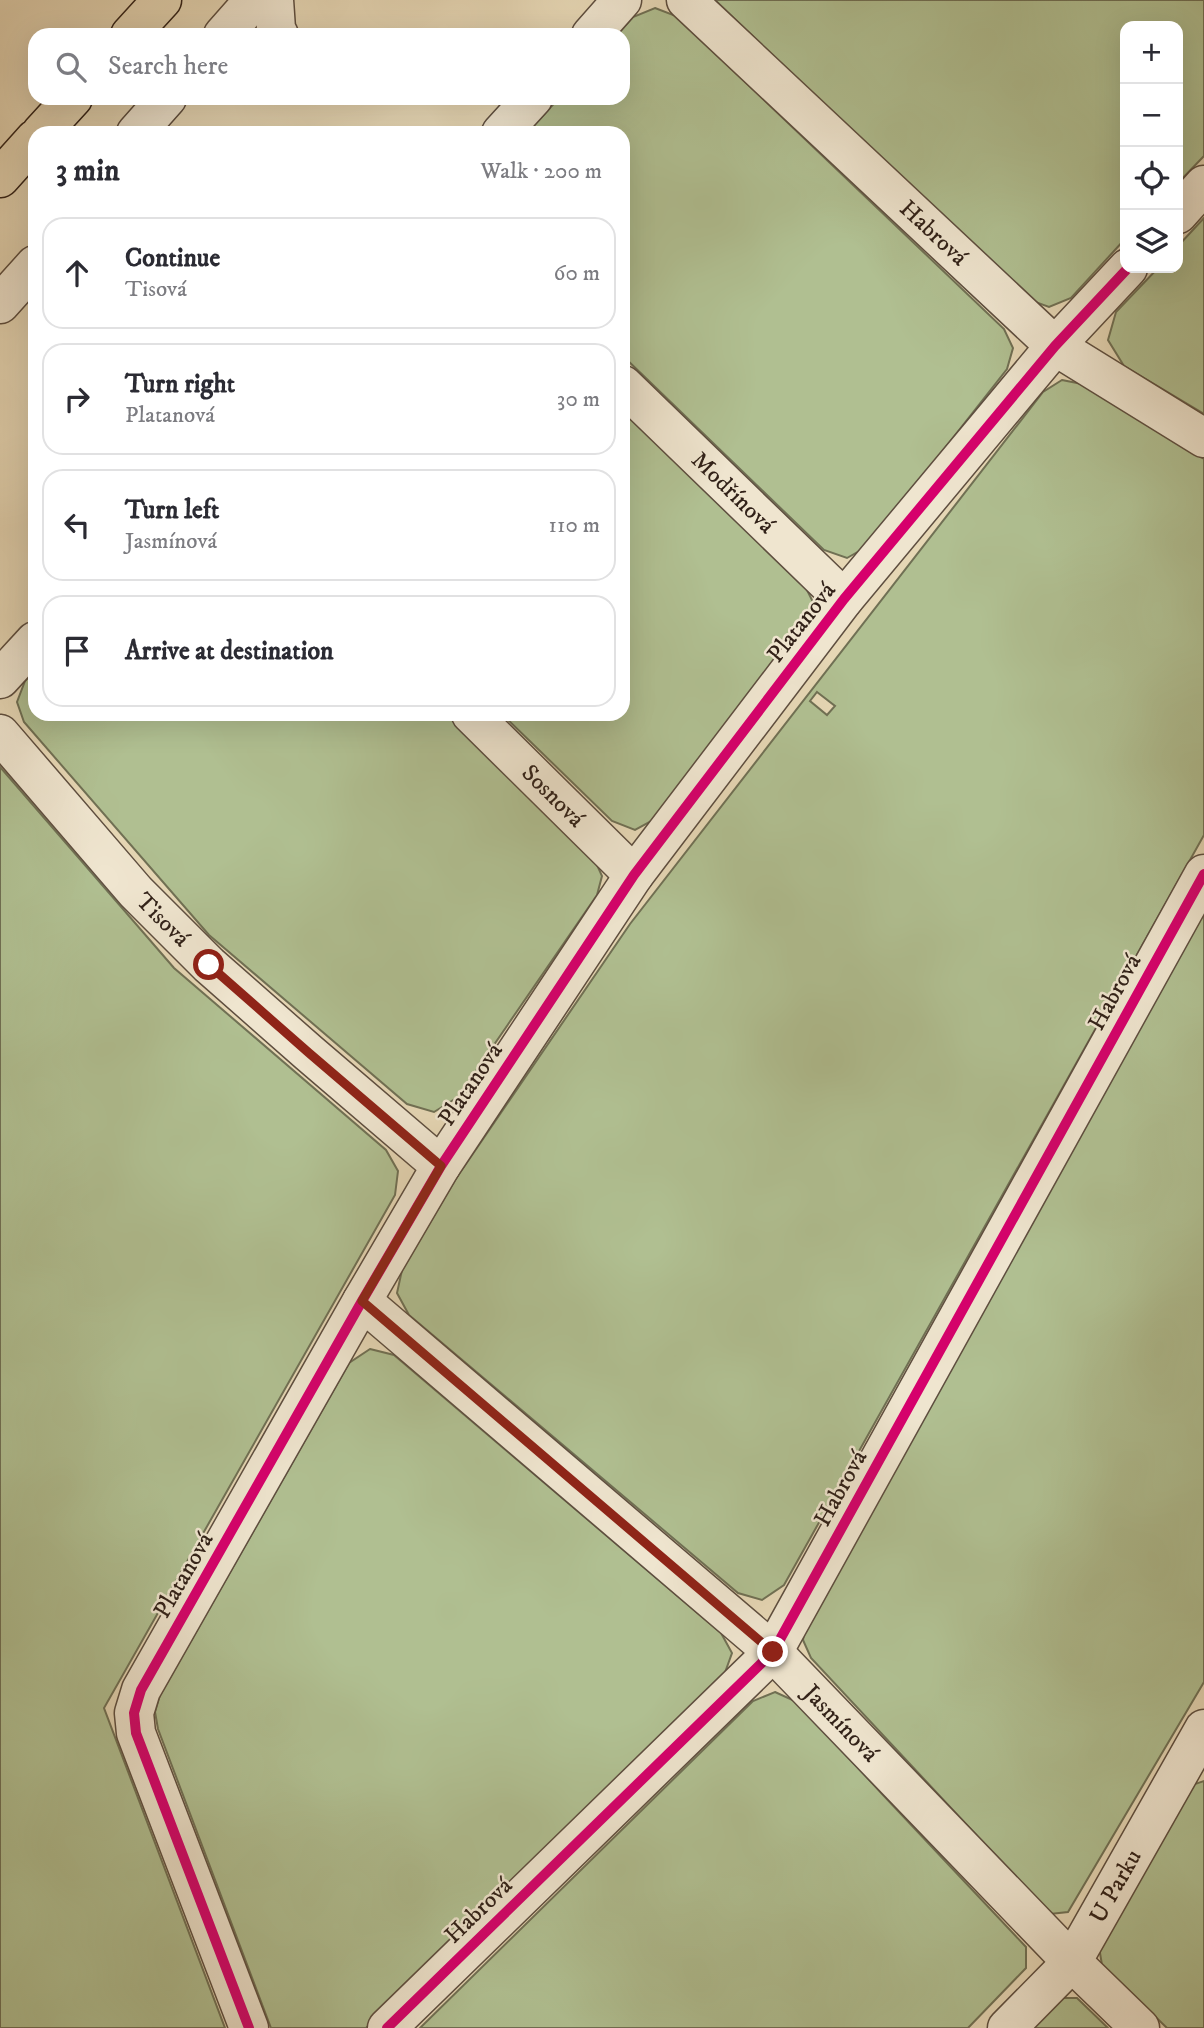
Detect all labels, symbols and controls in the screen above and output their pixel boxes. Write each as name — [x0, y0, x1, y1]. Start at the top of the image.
map controls — [1120, 21, 1183, 273]
button: + — [1120, 21, 1183, 84]
search box — [28, 28, 630, 105]
icon: search — [52, 48, 90, 86]
text: Search here — [108, 50, 228, 83]
button: − — [1120, 84, 1183, 147]
button: locate — [1120, 147, 1183, 210]
text: 3 min — [56, 153, 120, 190]
text: Walk · 200 m — [481, 157, 602, 186]
street label: Habrová — [893, 194, 974, 273]
button: layers — [1120, 210, 1183, 273]
text: Continue — [125, 242, 220, 275]
icon: ahead — [58, 254, 96, 292]
text: 60 m — [553, 259, 600, 288]
text: Tisová — [125, 275, 187, 304]
text: Turn right — [125, 368, 235, 401]
icon: right — [58, 380, 96, 418]
text: 30 m — [557, 385, 600, 414]
text: Platanová — [125, 401, 215, 430]
street label: Modřínová — [685, 445, 782, 541]
text: Turn left — [125, 494, 219, 527]
icon: left — [58, 506, 96, 544]
text: 110 m — [549, 511, 600, 540]
text: Jasmínová — [125, 527, 217, 556]
street label: Platanová — [761, 576, 843, 669]
icon: arrive — [58, 632, 96, 670]
text: Arrive at destination — [125, 635, 334, 668]
street label: Sosnová — [515, 758, 591, 835]
street label: Tisová — [129, 886, 197, 954]
street label: Habrová — [1082, 948, 1148, 1036]
route start — [193, 949, 224, 980]
street label: Platanová — [432, 1037, 510, 1132]
street label: Habrová — [808, 1444, 874, 1532]
street label: Platanová — [147, 1527, 221, 1624]
route end — [757, 1636, 788, 1667]
street label: Jasmínová — [795, 1677, 886, 1769]
street label: U Parku — [1083, 1844, 1149, 1929]
street label: Habrová — [438, 1871, 519, 1950]

